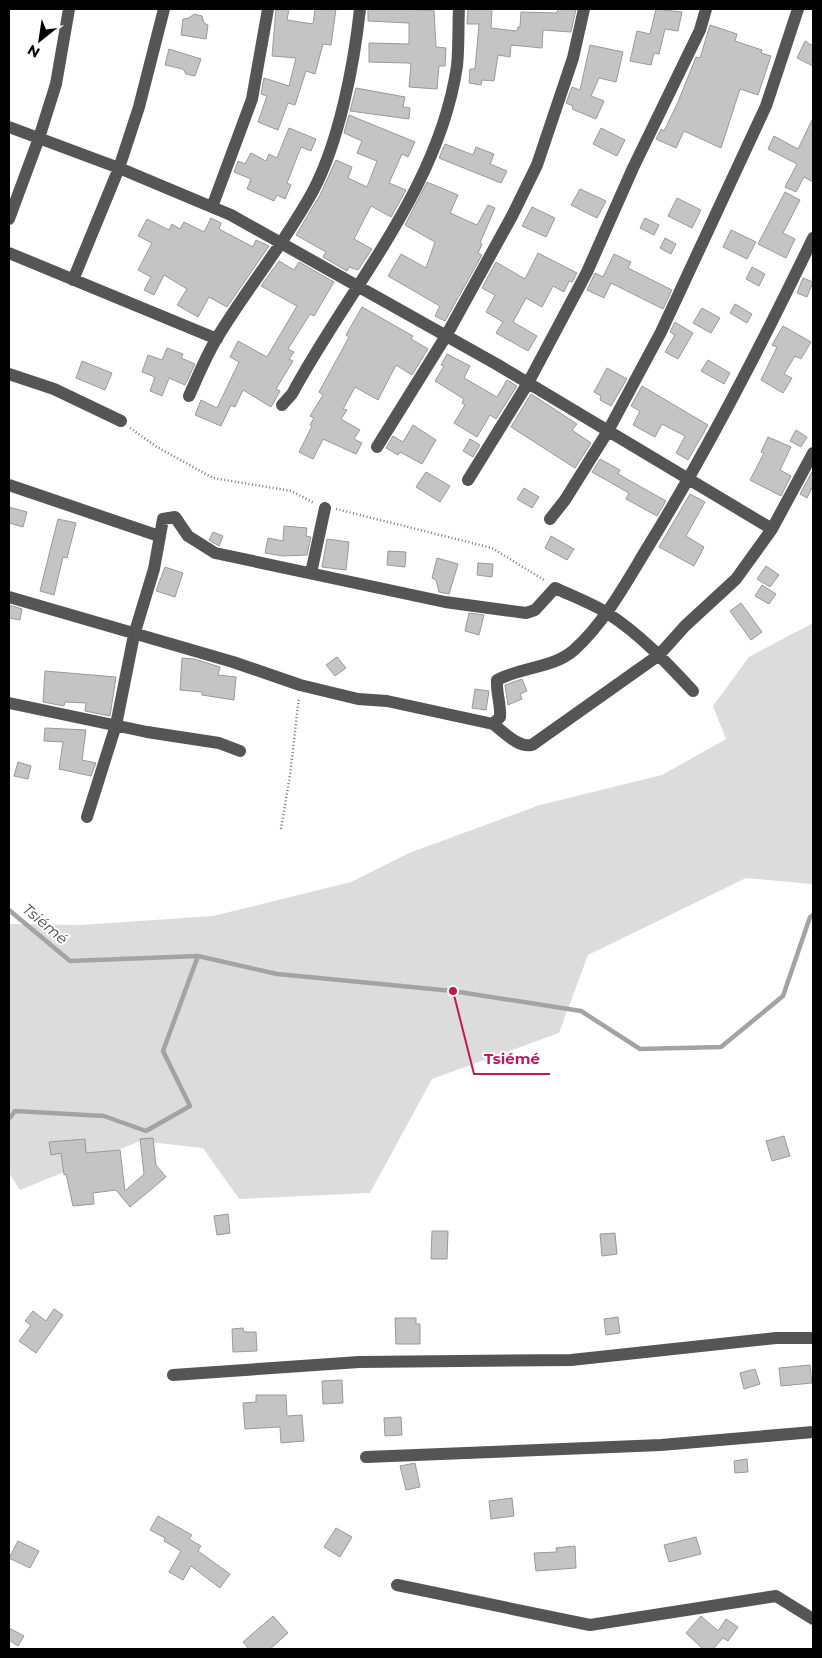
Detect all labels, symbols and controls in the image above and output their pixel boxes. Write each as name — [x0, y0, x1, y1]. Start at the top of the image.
north arrow — [15, 15, 65, 65]
text: N — [24, 41, 43, 62]
water label: Tsiémé — [19, 899, 72, 948]
callout: Tsiémé — [474, 1044, 550, 1074]
text: Tsiémé — [484, 1049, 540, 1068]

